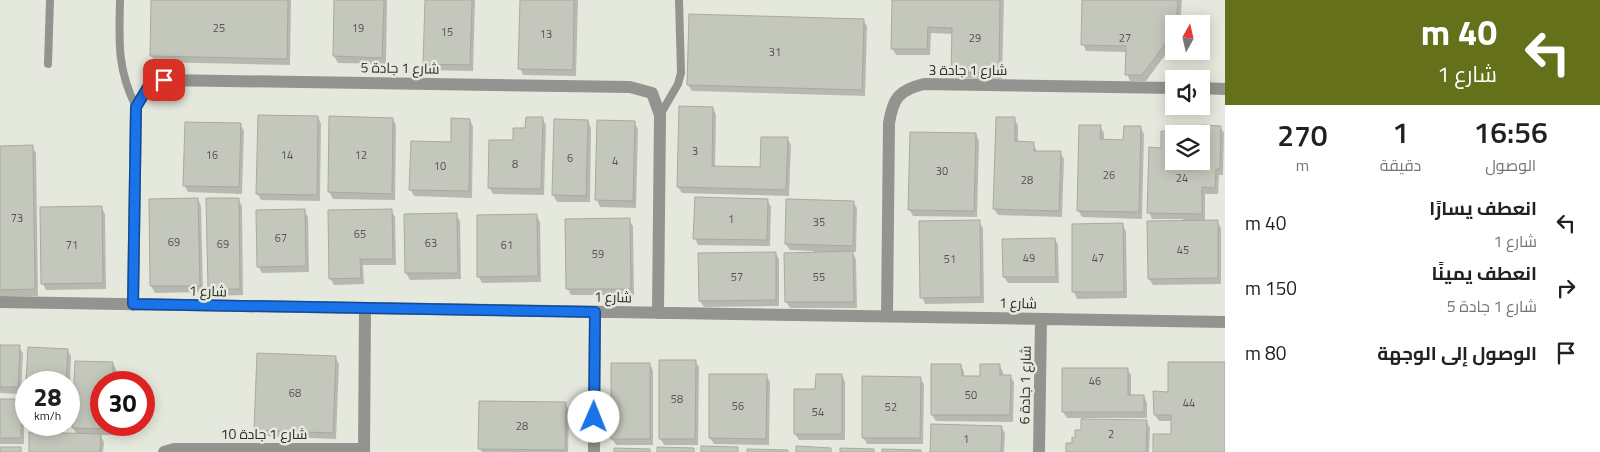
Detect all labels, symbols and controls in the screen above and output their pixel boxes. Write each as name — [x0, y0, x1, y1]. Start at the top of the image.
text: 40 m — [1421, 5, 1497, 59]
north arrow — [1165, 15, 1210, 60]
map controls — [1165, 15, 1210, 170]
house number: 25 — [213, 20, 225, 36]
house number: 19 — [352, 20, 364, 36]
icon: left — [1515, 20, 1580, 85]
house number: 15 — [441, 24, 453, 40]
house number: 13 — [540, 26, 552, 42]
house number: 29 — [969, 30, 981, 46]
house number: 27 — [1119, 30, 1131, 46]
house number: 31 — [769, 44, 781, 60]
street label: شارع 1 جادة 5 — [360, 56, 440, 79]
text: شارع 1 — [1437, 57, 1497, 91]
pin — [143, 59, 185, 101]
street label: شارع 1 جادة 3 — [929, 59, 1007, 80]
icon: arrive — [150, 66, 178, 94]
button: sound — [1165, 70, 1210, 115]
text: 1 — [1392, 109, 1409, 155]
text: 16:56 — [1473, 109, 1548, 155]
text: 270 — [1277, 112, 1328, 158]
button: layers — [1165, 125, 1210, 170]
house number: 3 — [692, 143, 698, 159]
house number: 16 — [206, 147, 218, 163]
house number: 14 — [281, 147, 293, 163]
house number: 12 — [355, 147, 367, 163]
house number: 6 — [567, 150, 573, 166]
house number: 4 — [612, 153, 618, 169]
text: m — [1296, 153, 1309, 177]
text: دقيقة — [1380, 153, 1421, 177]
text: الوصول — [1485, 153, 1536, 177]
house number: 8 — [512, 156, 518, 172]
house number: 10 — [434, 158, 446, 174]
house number: 30 — [936, 163, 948, 179]
house number: 26 — [1103, 167, 1115, 183]
house number: 24 — [1176, 170, 1188, 186]
house number: 28 — [1021, 172, 1033, 188]
text: انعطف يسارًا — [1429, 193, 1537, 222]
text: 40 m — [1245, 208, 1286, 237]
icon: left — [1552, 209, 1580, 237]
house number: 73 — [11, 210, 23, 226]
house number: 1 — [728, 211, 734, 227]
house number: 35 — [813, 214, 825, 230]
house number: 65 — [354, 226, 366, 242]
text: شارع 1 — [1494, 229, 1537, 253]
house number: 67 — [275, 230, 287, 246]
house number: 69 — [168, 234, 180, 250]
house number: 63 — [425, 235, 437, 251]
house number: 69 — [217, 236, 229, 252]
house number: 71 — [66, 237, 78, 253]
house number: 61 — [501, 237, 513, 253]
house number: 45 — [1177, 242, 1189, 258]
house number: 59 — [592, 246, 604, 262]
house number: 49 — [1023, 250, 1035, 266]
house number: 47 — [1092, 250, 1104, 266]
house number: 51 — [944, 251, 956, 267]
text: انعطف يمينًا — [1432, 258, 1537, 287]
house number: 57 — [731, 269, 743, 285]
house number: 55 — [813, 269, 825, 285]
text: 150 m — [1245, 273, 1297, 302]
icon: right — [1552, 274, 1580, 302]
street label: شارع 1 — [189, 280, 227, 301]
street label: شارع 1 — [594, 286, 632, 307]
street label: شارع 1 — [999, 292, 1037, 313]
text: شارع 1 جادة 5 — [1447, 294, 1537, 318]
text: 80 m — [1245, 338, 1286, 367]
text: الوصول إلى الوجهة — [1377, 338, 1537, 367]
icon: arrive — [1552, 339, 1580, 367]
street label: شارع 1 جادة 6 — [1013, 345, 1036, 425]
speed limit sign: 30 — [90, 371, 155, 436]
house number: 46 — [1089, 373, 1101, 389]
text: 28 — [33, 378, 62, 416]
house number: 68 — [289, 385, 301, 401]
house number: 50 — [965, 387, 977, 403]
position arrow — [567, 390, 619, 442]
house number: 58 — [671, 391, 683, 407]
house number: 44 — [1183, 395, 1195, 411]
house number: 56 — [732, 398, 744, 414]
house number: 52 — [885, 399, 897, 415]
house number: 54 — [812, 404, 824, 420]
text: km/h — [34, 406, 61, 425]
house number: 28 — [516, 418, 528, 434]
street label: شارع 1 جادة 10 — [221, 423, 307, 444]
house number: 2 — [1108, 426, 1114, 442]
house number: 1 — [963, 431, 969, 447]

